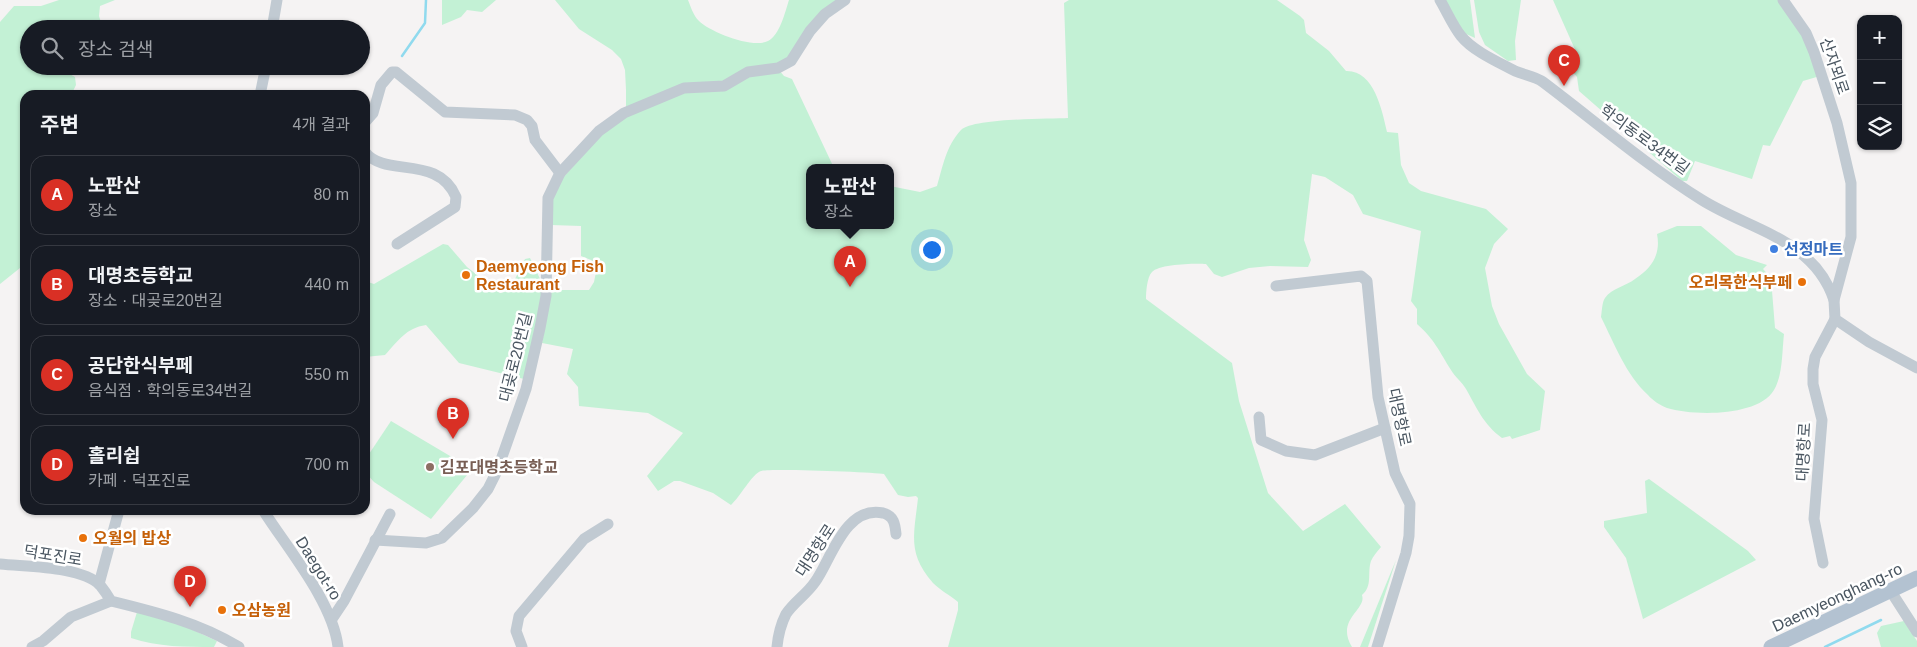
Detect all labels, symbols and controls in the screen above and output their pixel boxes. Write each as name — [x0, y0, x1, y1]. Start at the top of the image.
map controls — [1857, 15, 1902, 150]
button: + — [1857, 15, 1902, 60]
search box — [20, 20, 370, 75]
icon: search — [38, 34, 66, 62]
street label: 산자뫼로 — [1817, 36, 1852, 97]
text: 장소 검색 — [78, 39, 153, 60]
pin: C — [1548, 45, 1580, 86]
button: − — [1857, 60, 1902, 105]
street label: 학의동로34번길 — [1597, 101, 1693, 177]
button: layers — [1857, 105, 1902, 150]
text: 주변 — [40, 113, 79, 136]
text: 4개 결과 — [292, 116, 350, 133]
popup — [806, 164, 894, 229]
text: 노판산 — [88, 175, 140, 196]
text: 노판산 — [824, 176, 876, 197]
text: A — [51, 186, 63, 203]
text: 80 m — [313, 186, 349, 203]
text: 장소 — [88, 202, 117, 219]
text: 장소 — [824, 203, 853, 220]
your location — [919, 237, 945, 263]
place label: 선정마트 — [1784, 241, 1843, 258]
marker: 선정마트 — [1768, 243, 1780, 255]
pin: A — [834, 246, 866, 287]
place label: Daemyeong Fish Restaurant — [476, 258, 604, 293]
text: 대명초등학교 — [88, 265, 193, 286]
marker: Daemyeong Fish Restaurant — [460, 269, 472, 281]
place label: 오리목한식부페 — [1689, 273, 1792, 291]
text: B — [51, 276, 63, 293]
text: 440 m — [305, 276, 349, 293]
marker: 오리목한식부페 — [1796, 276, 1808, 288]
text: 장소 · 대곶로20번길 — [88, 292, 223, 309]
street label: 대곶로20번길 — [496, 311, 535, 404]
text: 공단한식부페 — [88, 355, 193, 376]
text: C — [51, 366, 63, 383]
text: 550 m — [305, 366, 349, 383]
text: 음식점 · 학의동로34번길 — [88, 382, 253, 399]
street label: 대명항로 — [1385, 387, 1414, 448]
pin: B — [437, 398, 469, 439]
street label: 대명항로 — [1793, 422, 1814, 482]
text: 홀리쉽 — [88, 445, 140, 466]
text: D — [51, 456, 63, 473]
text: 700 m — [305, 456, 349, 473]
place label: 김포대명초등학교 — [440, 458, 558, 476]
marker: 김포대명초등학교 — [424, 461, 436, 473]
text: 카페 · 덕포진로 — [88, 472, 191, 489]
street label: 대명항로 — [792, 521, 839, 580]
place label: 오월의 밥상 — [93, 530, 171, 547]
marker: 오월의 밥상 — [77, 532, 89, 544]
street label: Daegot-ro — [293, 534, 345, 603]
street label: 덕포진로 — [23, 542, 84, 569]
street label: Daemyeonghang-ro — [1770, 560, 1905, 635]
pin: D — [174, 566, 206, 607]
place label: 오삼농원 — [232, 602, 291, 619]
marker: 오삼농원 — [216, 604, 228, 616]

